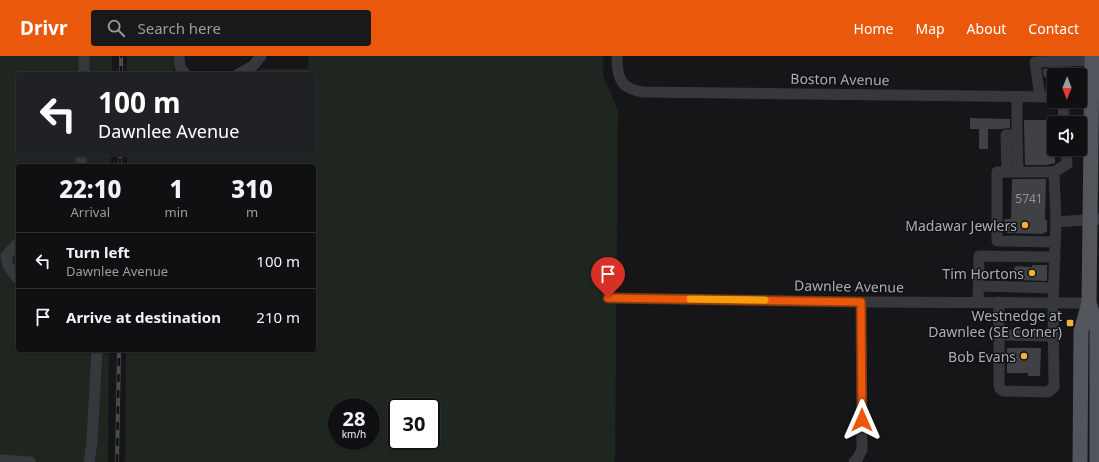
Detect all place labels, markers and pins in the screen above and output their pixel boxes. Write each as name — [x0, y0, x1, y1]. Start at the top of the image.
place label: Madawar Jewlers — [905, 216, 1017, 235]
marker: Madawar Jewlers — [1020, 220, 1030, 230]
pin — [591, 257, 625, 298]
place label: Tim Hortons — [942, 264, 1024, 283]
marker: Tim Hortons — [1027, 268, 1037, 278]
place label: Westnedge at Dawnlee (SE Corner) — [928, 306, 1062, 341]
marker: Westnedge at Dawnlee (SE Corner) — [1065, 318, 1075, 328]
place label: Bob Evans — [948, 347, 1016, 366]
marker: Bob Evans — [1019, 351, 1029, 361]

